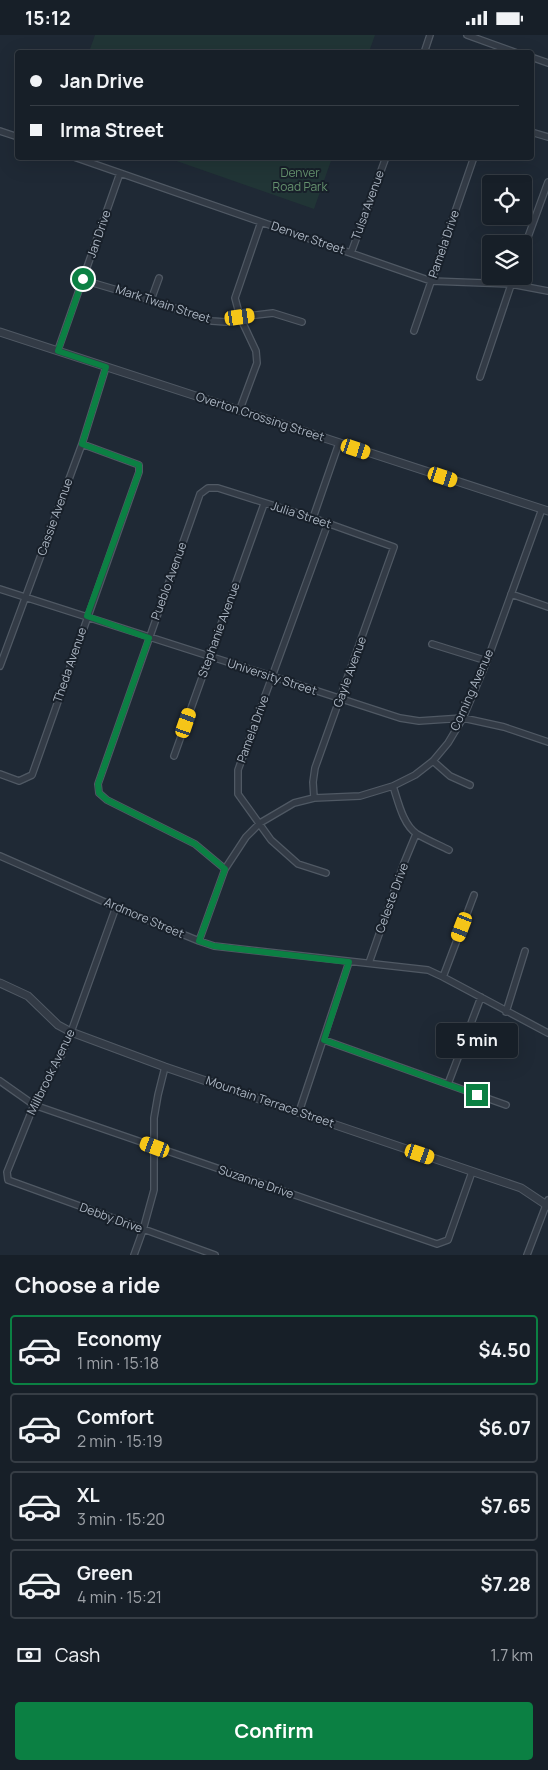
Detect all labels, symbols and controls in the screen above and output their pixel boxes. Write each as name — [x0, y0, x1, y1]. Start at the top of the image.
text: 15:12 — [25, 5, 71, 31]
text: Jan Drive — [60, 68, 144, 94]
text: Irma Street — [60, 117, 164, 143]
park label: Denver Road Park — [273, 164, 328, 195]
street label: Tulsa Avenue — [347, 168, 388, 242]
map controls — [482, 175, 532, 285]
button: locate — [482, 175, 532, 225]
street label: Jan Drive — [82, 208, 115, 260]
street label: Pamela Drive — [424, 208, 463, 280]
street label: Denver Street — [269, 217, 347, 258]
button: layers — [482, 235, 532, 285]
route start — [72, 268, 94, 290]
street label: Mark Twain Street — [113, 280, 213, 327]
car — [224, 307, 255, 327]
street label: Overton Crossing Street — [194, 388, 327, 445]
car — [339, 437, 372, 461]
car — [426, 465, 459, 489]
street label: Cassie Avenue — [33, 476, 76, 558]
street label: Julia Street — [269, 497, 334, 532]
street label: Pueblo Avenue — [147, 539, 191, 622]
street label: Stephanie Avenue — [193, 580, 244, 680]
street label: Theda Avenue — [49, 625, 90, 705]
street label: Gayle Avenue — [329, 634, 370, 710]
street label: Corning Avenue — [446, 646, 497, 733]
street label: University Street — [225, 654, 319, 699]
street label: Pamela Drive — [232, 693, 273, 765]
car — [174, 706, 197, 740]
street label: Celeste Drive — [371, 860, 412, 935]
street label: Ardmore Street — [102, 893, 187, 942]
car — [449, 910, 474, 944]
callout: 5 min — [436, 1023, 518, 1057]
street label: Millbrook Avenue — [22, 1026, 79, 1117]
text: 5 min — [456, 1029, 498, 1051]
street label: Mountain Terrace Street — [204, 1072, 337, 1132]
route end — [466, 1084, 488, 1106]
car — [138, 1135, 171, 1159]
car — [403, 1142, 436, 1166]
street label: Suzanne Drive — [216, 1161, 296, 1202]
street label: Debby Drive — [77, 1198, 145, 1237]
text: Choose a ride — [15, 1270, 160, 1300]
text: Economy — [77, 1326, 161, 1352]
icon: car — [17, 1328, 62, 1373]
text: $4.50 — [478, 1337, 531, 1363]
text: 1 min · 15:18 — [77, 1352, 159, 1374]
text: Comfort — [77, 1404, 154, 1430]
icon: car — [17, 1406, 62, 1451]
text: $6.07 — [479, 1415, 531, 1441]
text: 2 min · 15:19 — [77, 1430, 163, 1452]
text: XL — [77, 1482, 100, 1508]
icon: car — [17, 1484, 62, 1529]
text: $7.65 — [481, 1493, 531, 1519]
text: 3 min · 15:20 — [77, 1508, 165, 1530]
text: Green — [77, 1560, 133, 1586]
icon: car — [17, 1562, 62, 1607]
text: $7.28 — [481, 1571, 531, 1597]
text: 4 min · 15:21 — [77, 1586, 162, 1608]
icon: cash — [15, 1641, 43, 1669]
text: Cash — [55, 1642, 100, 1668]
text: 1.7 km — [491, 1644, 533, 1666]
button: Confirm — [15, 1702, 533, 1760]

